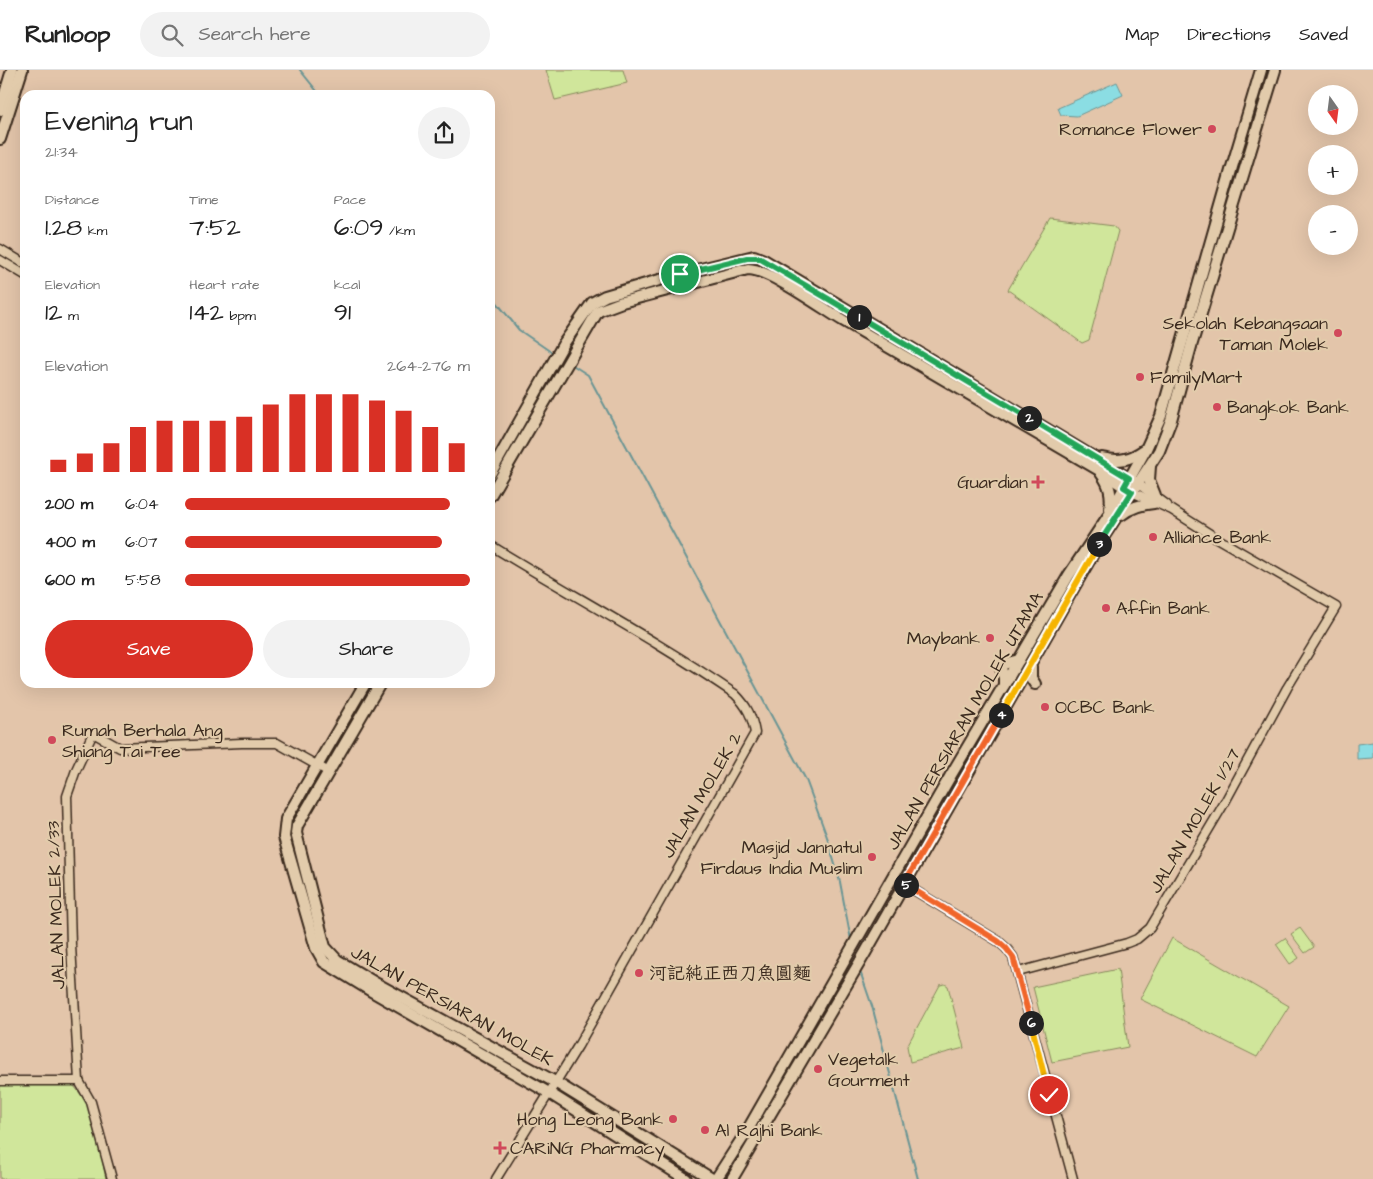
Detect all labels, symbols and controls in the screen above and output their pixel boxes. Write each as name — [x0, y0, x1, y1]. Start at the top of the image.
search box — [140, 12, 490, 57]
text: Runloop — [25, 18, 110, 52]
icon: search — [158, 21, 186, 49]
text: Search here — [198, 21, 311, 48]
text: Map — [1125, 22, 1159, 47]
text: Directions — [1187, 22, 1271, 47]
text: Saved — [1299, 22, 1348, 47]
north arrow — [1308, 85, 1358, 135]
map controls — [1308, 85, 1358, 255]
text: Evening run — [45, 102, 193, 141]
button: share — [418, 107, 470, 159]
place label: Romance Flower — [1059, 117, 1202, 142]
marker: Romance Flower — [1206, 123, 1218, 135]
text: 21:34 — [45, 141, 78, 163]
button: + — [1308, 145, 1358, 195]
text: Distance — [45, 190, 99, 210]
text: Time — [189, 190, 219, 210]
text: Pace — [334, 190, 366, 210]
button: − — [1308, 205, 1358, 255]
text: 1.28 — [45, 210, 82, 245]
text: 7:52 — [189, 210, 241, 245]
text: 6:09 — [334, 210, 384, 245]
text: km — [82, 221, 107, 241]
text: /km — [384, 221, 415, 241]
pin — [659, 253, 701, 295]
icon: arrive — [666, 260, 694, 288]
text: Elevation — [45, 275, 100, 295]
text: Heart rate — [189, 275, 260, 295]
text: kcal — [334, 275, 360, 295]
text: 12 — [45, 295, 63, 330]
text: 142 — [189, 295, 224, 330]
text: 91 — [334, 295, 351, 330]
pin: 1 — [846, 304, 872, 330]
text: m — [63, 306, 79, 326]
text: bpm — [224, 306, 256, 326]
text: 1 — [859, 307, 860, 327]
place label: Sekolah Kebangsaan Taman Molek — [1163, 311, 1328, 357]
marker: Sekolah Kebangsaan Taman Molek — [1332, 327, 1344, 339]
text: Elevation — [45, 355, 108, 377]
text: 264–276 m — [387, 355, 470, 377]
place label: FamilyMart — [1150, 365, 1243, 391]
marker: FamilyMart — [1134, 371, 1146, 383]
place label: Bangkok Bank — [1227, 395, 1349, 421]
marker: Bangkok Bank — [1211, 401, 1223, 413]
pin: 2 — [1016, 406, 1042, 430]
text: 2 — [1025, 408, 1034, 428]
place label: Guardian — [957, 470, 1028, 495]
marker: Guardian — [1032, 476, 1044, 488]
text: 200 m — [45, 493, 93, 515]
text: 6:04 — [125, 493, 159, 515]
place label: Alliance Bank — [1163, 525, 1271, 550]
text: 400 m — [45, 531, 95, 553]
text: 6:07 — [125, 531, 158, 553]
marker: Alliance Bank — [1147, 531, 1159, 543]
pin: 3 — [1086, 532, 1112, 556]
text: 3 — [1096, 534, 1103, 554]
text: 600 m — [45, 569, 94, 591]
text: 5:58 — [125, 569, 161, 591]
street label: JALAN PERSIARAN MOLEK UTAMA — [881, 587, 1050, 855]
place label: Affin Bank — [1116, 596, 1210, 621]
marker: Affin Bank — [1100, 602, 1112, 614]
button: Save — [45, 620, 253, 678]
button: Share — [263, 620, 470, 678]
place label: Maybank — [907, 626, 980, 652]
marker: Maybank — [984, 632, 996, 644]
place label: OCBC Bank — [1055, 695, 1155, 720]
marker: OCBC Bank — [1039, 701, 1051, 713]
pin: 4 — [988, 702, 1014, 728]
text: 4 — [997, 705, 1006, 725]
place label: Rumah Berhala Ang Shiang Tai Tee — [62, 718, 223, 765]
street label: JALAN MOLEK 2 — [656, 727, 749, 863]
marker: Rumah Berhala Ang Shiang Tai Tee — [46, 734, 58, 746]
street label: JALAN MOLEK 1/27 — [1143, 744, 1247, 898]
street label: JALAN MOLEK 2/33 — [41, 820, 71, 990]
place label: Masjid Jannatul Firdaus India Muslim — [700, 835, 862, 881]
marker: Masjid Jannatul Firdaus India Muslim — [866, 851, 878, 863]
pin: 5 — [894, 872, 918, 898]
text: 5 — [902, 875, 911, 895]
street label: JALAN PERSIARAN MOLEK — [346, 940, 558, 1072]
place label: 河記純正西刀魚圓麵 — [649, 961, 811, 986]
marker: 河記純正西刀魚圓麵 — [633, 967, 645, 979]
pin: 6 — [1018, 1010, 1044, 1036]
text: 6 — [1027, 1013, 1036, 1033]
place label: Vegetalk Gourment — [828, 1047, 910, 1093]
marker: Vegetalk Gourment — [812, 1063, 824, 1075]
pin — [1028, 1074, 1070, 1116]
icon: check — [1035, 1081, 1063, 1109]
place label: Hong Leong Bank — [517, 1107, 663, 1133]
marker: Hong Leong Bank — [667, 1113, 679, 1125]
place label: Al Rajhi Bank — [715, 1118, 823, 1143]
marker: Al Rajhi Bank — [699, 1124, 711, 1136]
place label: CARiNG Pharmacy — [510, 1136, 665, 1162]
marker: CARiNG Pharmacy — [494, 1142, 506, 1154]

